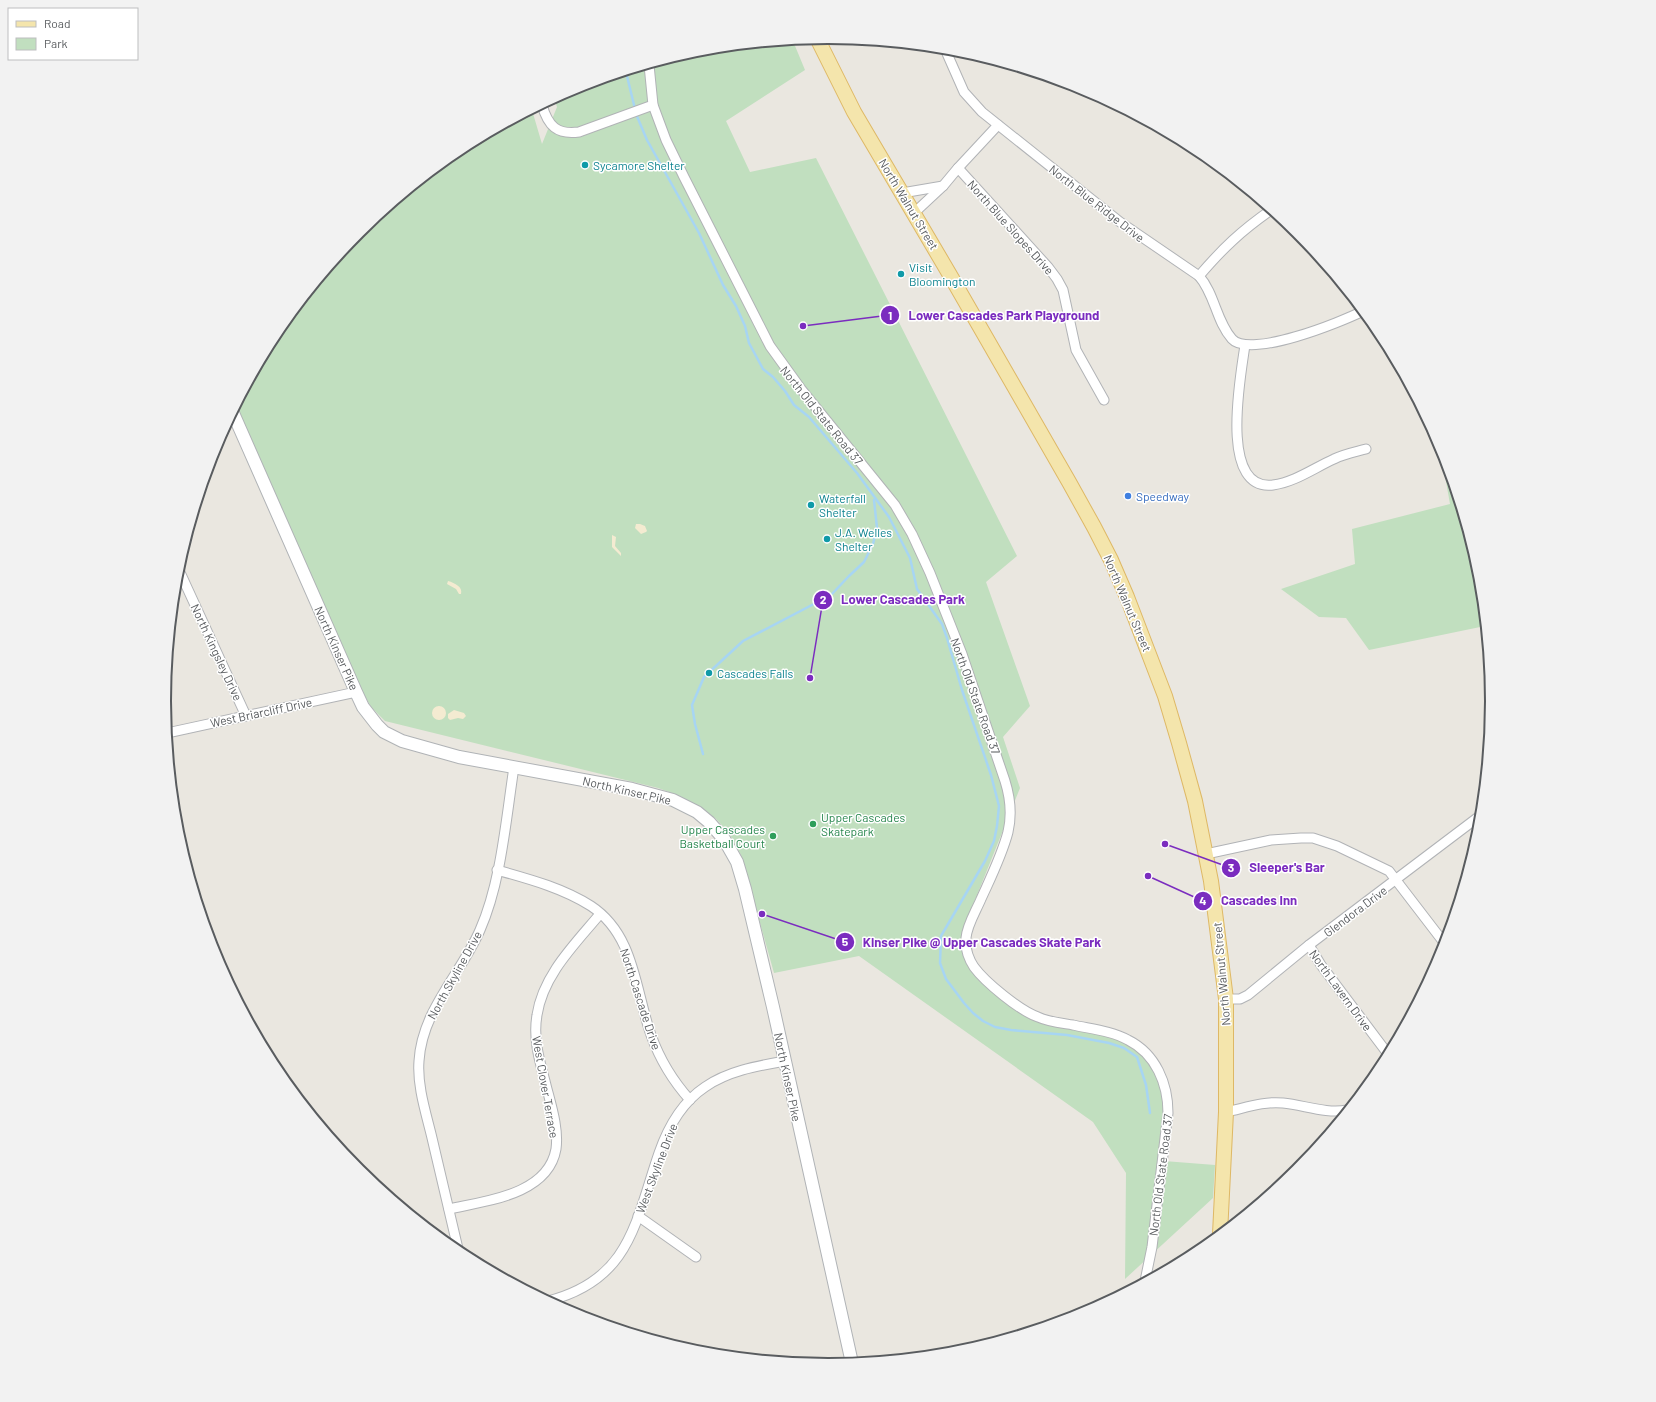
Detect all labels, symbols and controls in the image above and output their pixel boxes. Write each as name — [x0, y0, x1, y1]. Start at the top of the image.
legend — [8, 8, 138, 60]
text: Road — [44, 16, 71, 30]
text: Park — [44, 36, 68, 50]
street label: North Walnut Street — [876, 156, 942, 252]
place label: Sycamore Shelter — [593, 158, 685, 172]
marker: Sycamore Shelter — [580, 160, 590, 170]
street label: North Blue Ridge Drive — [1047, 162, 1147, 244]
street label: North Blue Slopes Drive — [965, 177, 1057, 277]
place label: Visit Bloomington — [909, 260, 975, 288]
marker: Visit Bloomington — [896, 269, 906, 279]
callout: Lower Cascades Park Playground — [880, 303, 1107, 328]
text: Lower Cascades Park Playground — [909, 307, 1099, 323]
text: 1 — [888, 308, 892, 322]
street label: North Old State Road 37 — [778, 363, 866, 467]
place label: Speedway — [1136, 489, 1189, 503]
place label: Waterfall Shelter — [819, 491, 866, 519]
marker: Speedway — [1123, 491, 1133, 501]
marker: Waterfall Shelter — [806, 500, 816, 510]
place label: J.A. Welles Shelter — [835, 525, 892, 553]
marker: J.A. Welles Shelter — [822, 534, 832, 544]
street label: North Walnut Street — [1101, 553, 1155, 653]
callout: Lower Cascades Park — [813, 587, 973, 612]
text: Lower Cascades Park — [841, 591, 965, 607]
text: 2 — [820, 592, 827, 606]
street label: North Kingsley Drive — [188, 601, 246, 703]
street label: North Kinser Pike — [312, 604, 362, 692]
street label: North Old State Road 37 — [948, 636, 1004, 756]
place label: Cascades Falls — [717, 666, 794, 680]
marker: Cascades Falls — [704, 668, 714, 678]
street label: West Briarcliff Drive — [209, 694, 313, 730]
street label: North Kinser Pike — [581, 773, 673, 807]
place label: Upper Cascades Skatepark — [821, 810, 905, 838]
marker: Upper Cascades Skatepark — [808, 819, 818, 829]
place label: Upper Cascades Basketball Court — [679, 822, 765, 850]
marker: Upper Cascades Basketball Court — [768, 831, 778, 841]
callout: Sleeper's Bar — [1221, 855, 1333, 880]
text: Sleeper's Bar — [1249, 859, 1325, 875]
text: 3 — [1228, 860, 1234, 874]
street label: Glendora Drive — [1321, 883, 1389, 939]
callout: Cascades Inn — [1193, 888, 1305, 913]
text: Cascades Inn — [1221, 892, 1297, 908]
text: 4 — [1199, 893, 1207, 907]
street label: North Walnut Street — [1210, 922, 1232, 1026]
street label: North Skyline Drive — [424, 928, 484, 1022]
callout: Kinser Pike @ Upper Cascades Skate Park — [835, 930, 1109, 955]
text: 5 — [842, 934, 849, 948]
text: Kinser Pike @ Upper Cascades Skate Park — [863, 934, 1101, 950]
street label: North Cascade Drive — [618, 946, 664, 1052]
street label: North Lavern Drive — [1307, 947, 1375, 1033]
street label: North Kinser Pike — [772, 1031, 804, 1123]
street label: West Clover Terrace — [530, 1035, 562, 1139]
street label: North Old State Road 37 — [1146, 1113, 1174, 1237]
street label: West Skyline Drive — [632, 1121, 680, 1215]

